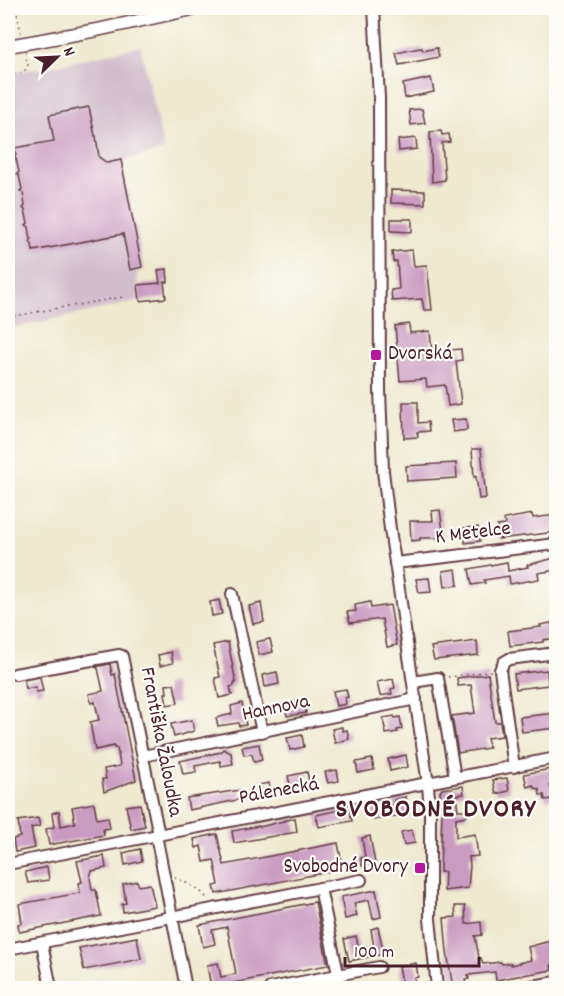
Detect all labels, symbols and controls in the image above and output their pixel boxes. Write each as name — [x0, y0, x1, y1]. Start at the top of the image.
north arrow — [27, 27, 87, 87]
text: N — [56, 44, 81, 60]
place label: Dvorská — [388, 340, 453, 370]
marker: Dvorská — [369, 348, 383, 362]
street label: K Metelce — [434, 514, 512, 554]
street label: Františka Žaloudka — [131, 665, 189, 820]
street label: Hannova — [240, 687, 313, 731]
street label: Pálenecká — [237, 770, 322, 814]
district label: SVOBODNÉ DVORY — [336, 791, 536, 830]
place label: Svobodné Dvory — [284, 853, 408, 883]
marker: Svobodné Dvory — [413, 861, 427, 875]
scale bar — [345, 930, 478, 968]
text: 100 m — [354, 941, 394, 966]

